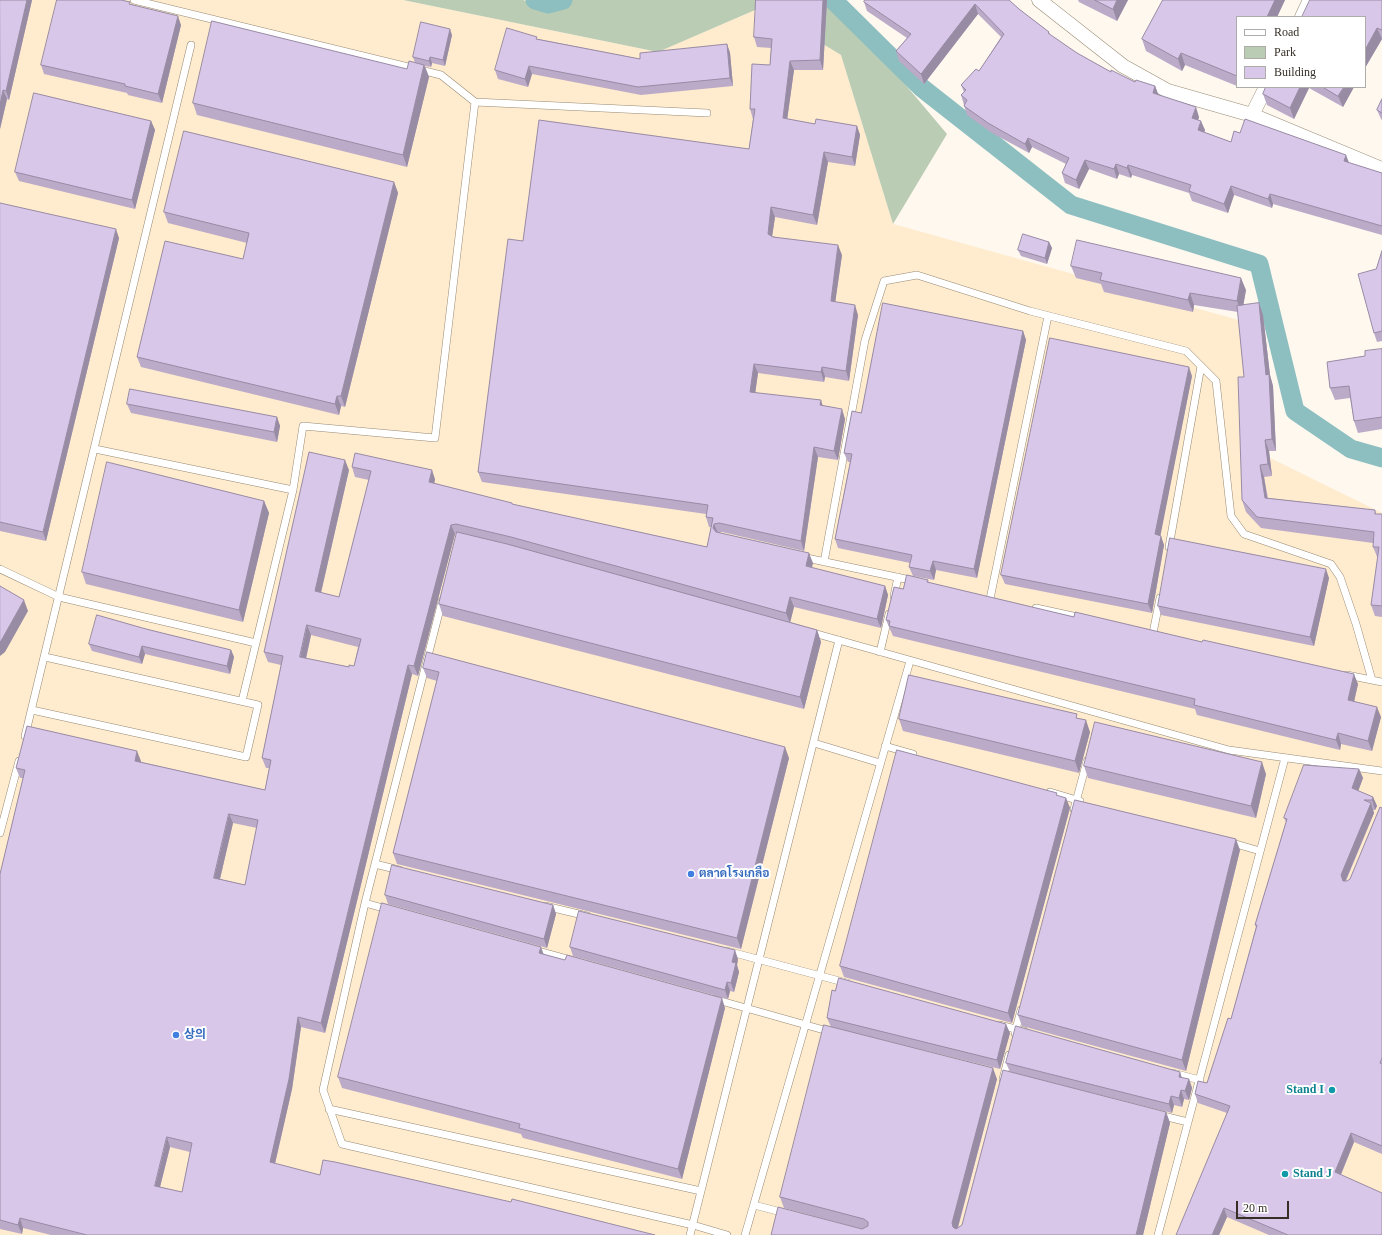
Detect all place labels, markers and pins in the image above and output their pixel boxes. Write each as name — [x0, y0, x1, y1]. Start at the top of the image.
place label: ตลาดโรงเกลือ — [699, 867, 769, 881]
marker: ตลาดโรงเกลือ — [686, 869, 696, 879]
place label: 상의 — [184, 1028, 206, 1042]
marker: 상의 — [171, 1030, 181, 1040]
place label: Stand I — [1286, 1083, 1324, 1097]
marker: Stand I — [1327, 1085, 1337, 1095]
place label: Stand J — [1293, 1167, 1332, 1181]
marker: Stand J — [1280, 1169, 1290, 1179]

